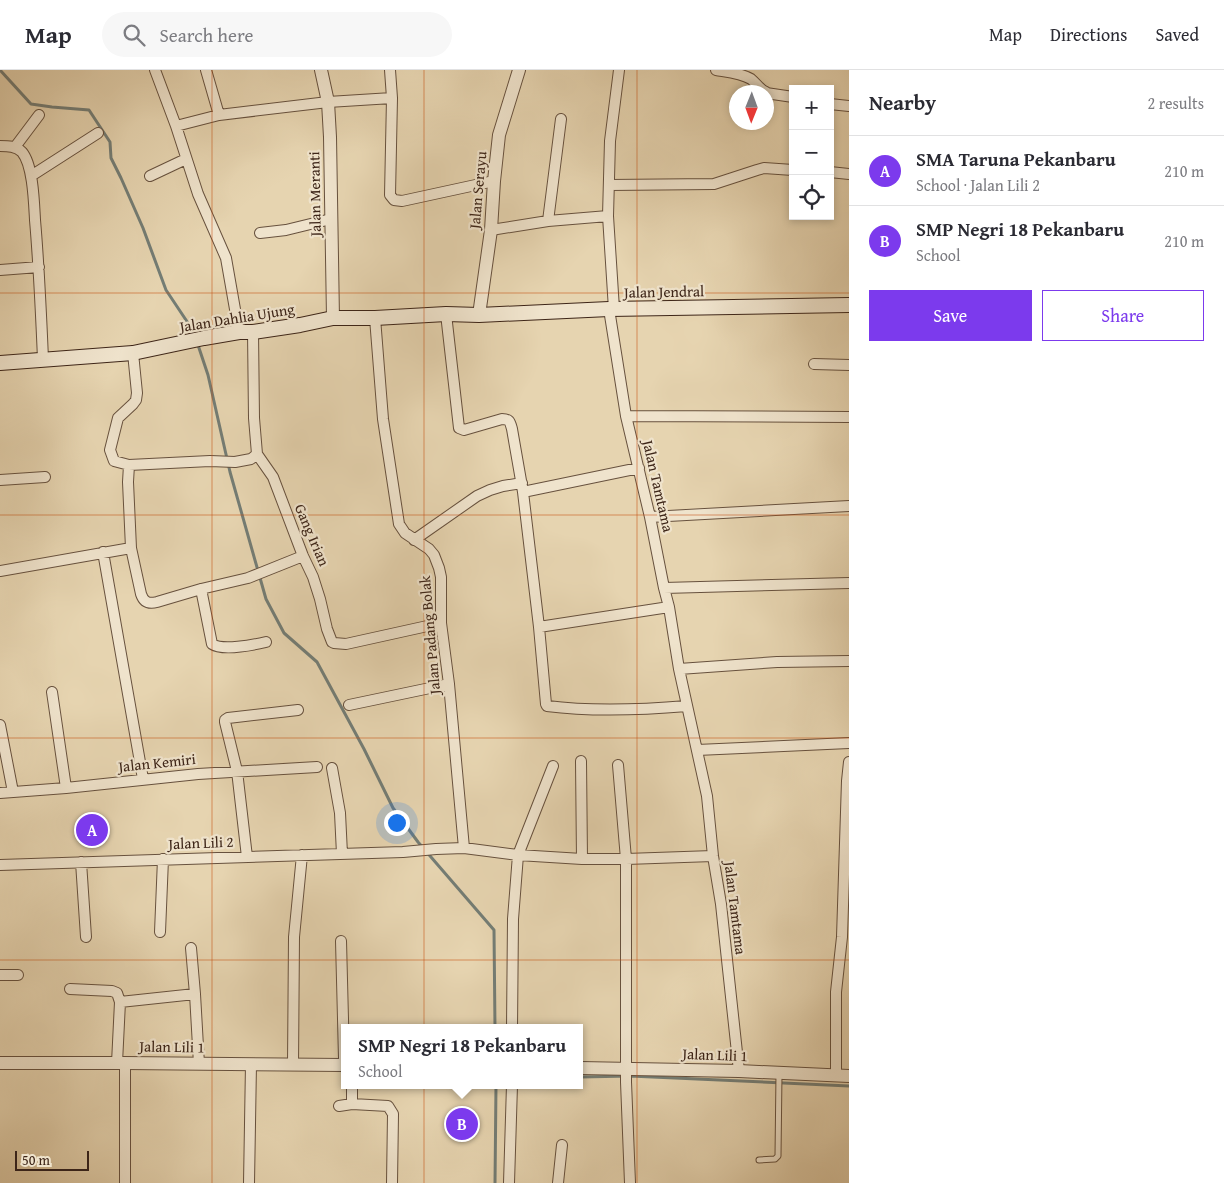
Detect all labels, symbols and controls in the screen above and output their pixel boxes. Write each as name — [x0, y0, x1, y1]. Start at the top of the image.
search box — [102, 12, 452, 57]
text: Map — [25, 17, 72, 52]
icon: search — [120, 21, 148, 49]
text: Search here — [160, 21, 253, 49]
text: Map — [989, 21, 1022, 48]
text: Directions — [1050, 21, 1127, 48]
text: Saved — [1155, 21, 1199, 48]
north arrow — [729, 85, 774, 130]
map controls — [789, 85, 834, 220]
button: + — [789, 85, 834, 130]
text: Nearby — [869, 87, 936, 118]
text: 2 results — [1147, 91, 1204, 115]
button: − — [789, 130, 834, 175]
text: SMA Taruna Pekanbaru — [916, 145, 1116, 173]
street label: Jalan Serayu — [463, 149, 491, 232]
street label: Jalan Meranti — [303, 151, 326, 239]
text: A — [880, 159, 890, 183]
text: 210 m — [1164, 159, 1204, 183]
text: School · Jalan Lili 2 — [916, 173, 1040, 197]
button: locate — [789, 175, 834, 220]
text: SMP Negri 18 Pekanbaru — [916, 215, 1124, 243]
text: B — [880, 229, 890, 253]
text: 210 m — [1164, 229, 1204, 253]
text: School — [916, 243, 960, 267]
street label: Jalan Jendral — [622, 280, 704, 303]
button: Save — [869, 290, 1032, 341]
button: Share — [1042, 290, 1204, 341]
street label: Jalan Dahlia Ujung — [176, 298, 296, 337]
street label: Jalan Tamtama — [637, 436, 679, 534]
street label: Gang Irian — [290, 500, 335, 570]
street label: Jalan Padang Bolak — [414, 574, 445, 697]
street label: Jalan Kemiri — [115, 748, 197, 777]
your location — [384, 810, 410, 836]
pin: A — [76, 811, 108, 849]
street label: Jalan Lili 2 — [166, 831, 234, 854]
street label: Jalan Tamtama — [719, 858, 752, 956]
popup — [341, 1024, 583, 1089]
text: SMP Negri 18 Pekanbaru — [358, 1031, 566, 1059]
street label: Jalan Lili 1 — [137, 1035, 205, 1058]
street label: Jalan Lili 1 — [680, 1043, 748, 1066]
text: School — [358, 1059, 402, 1083]
pin: B — [446, 1105, 478, 1143]
scale bar — [15, 1148, 89, 1171]
text: 50 m — [22, 1150, 50, 1170]

